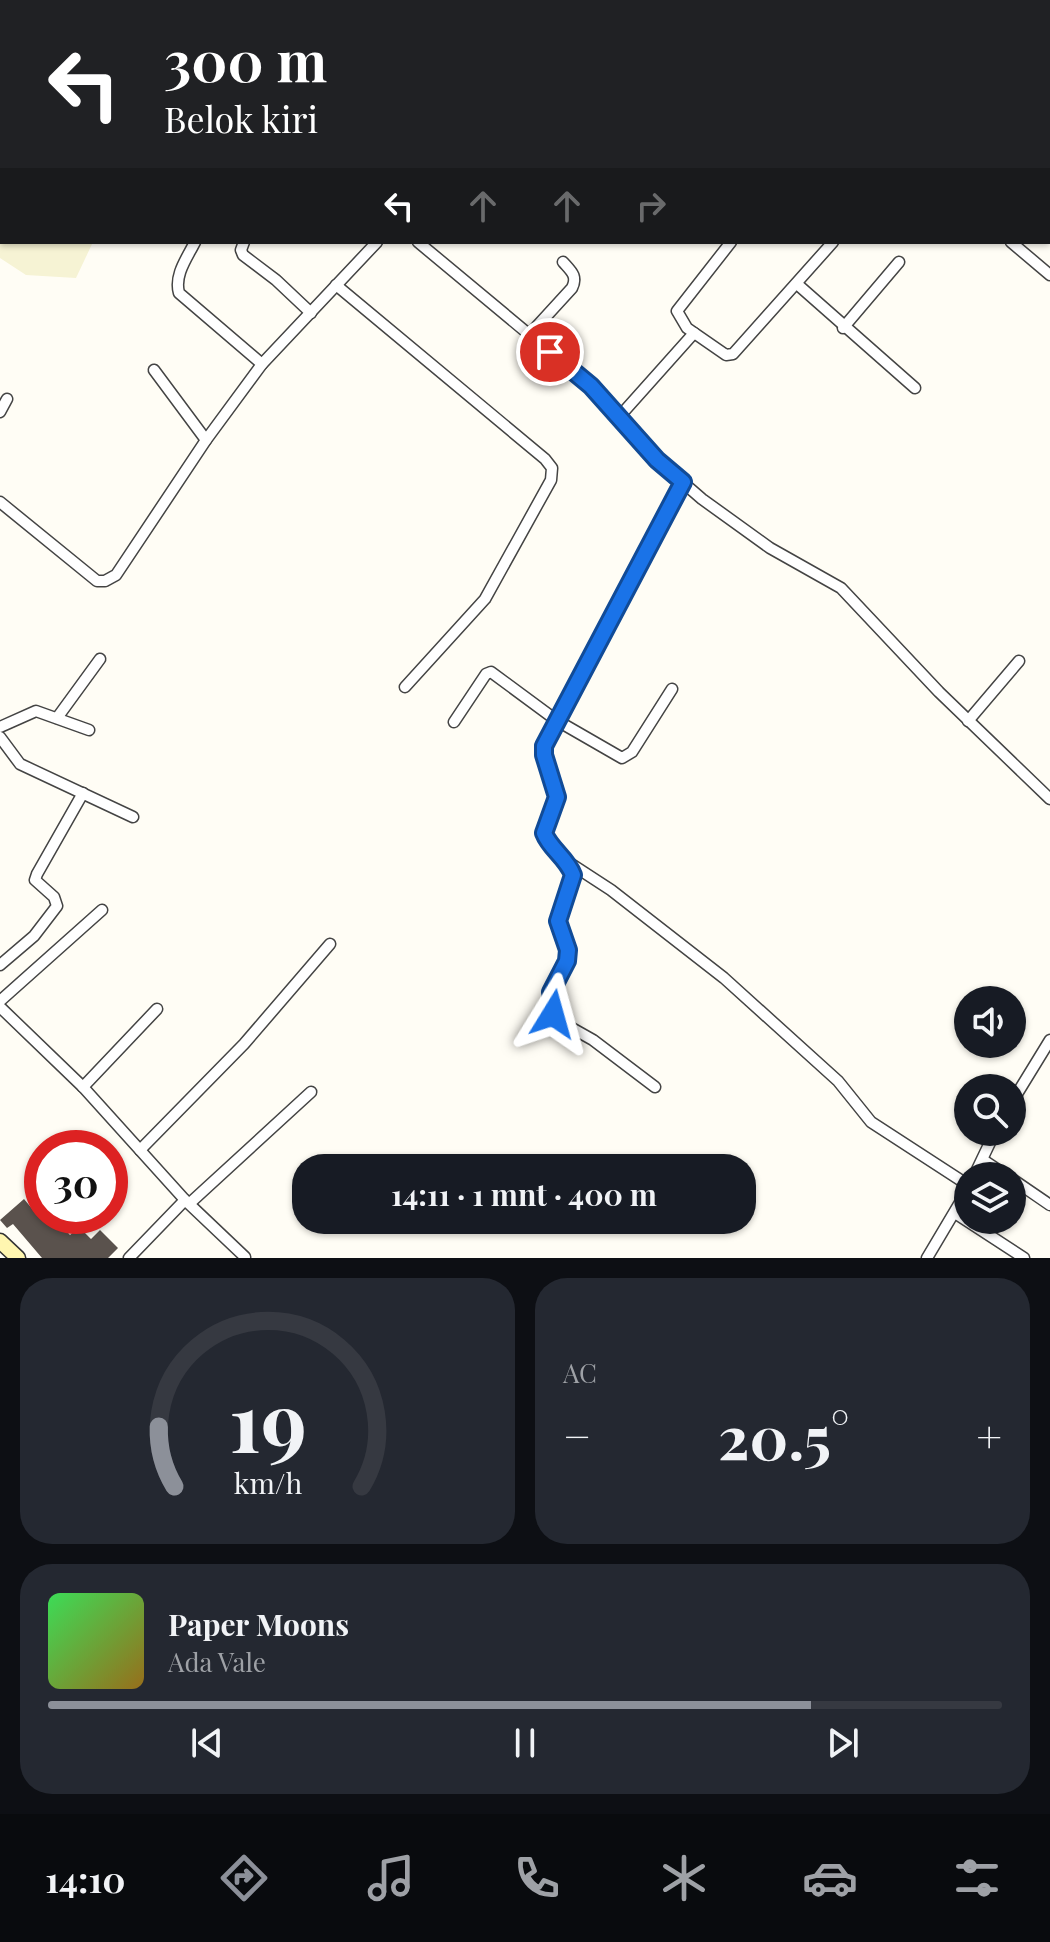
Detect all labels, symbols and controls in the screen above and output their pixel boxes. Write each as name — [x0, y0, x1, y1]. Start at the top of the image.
text: 300 m — [164, 22, 327, 97]
icon: left — [32, 32, 136, 136]
text: Belok kiri — [164, 94, 318, 142]
icon: left — [377, 184, 421, 228]
icon: ahead — [461, 184, 505, 228]
icon: ahead — [545, 184, 589, 228]
icon: right — [629, 184, 673, 228]
pin — [516, 318, 584, 386]
icon: arrive — [528, 330, 572, 374]
position arrow — [511, 972, 595, 1056]
map controls — [954, 986, 1026, 1234]
button: sound — [954, 986, 1026, 1058]
button: search — [954, 1074, 1026, 1146]
speed limit sign: 30 — [24, 1130, 128, 1234]
button: layers — [954, 1162, 1026, 1234]
text: 14:11 · 1 mnt · 400 m — [391, 1174, 657, 1214]
text: AC — [563, 1355, 597, 1390]
text: 19 — [229, 1363, 306, 1474]
text: 20.5° — [718, 1395, 850, 1475]
text: − — [563, 1405, 591, 1464]
text: + — [976, 1405, 1002, 1464]
text: km/h — [233, 1463, 302, 1501]
text: Paper Moons — [168, 1604, 349, 1644]
text: Ada Vale — [168, 1644, 266, 1679]
icon: previous — [185, 1721, 229, 1765]
icon: pause — [503, 1721, 547, 1765]
icon: next — [821, 1721, 865, 1765]
icon: directions — [216, 1850, 272, 1906]
icon: music — [363, 1850, 419, 1906]
icon: phone — [509, 1850, 565, 1906]
icon: climate — [656, 1850, 712, 1906]
icon: car — [802, 1850, 858, 1906]
icon: filters — [949, 1850, 1005, 1906]
text: 14:10 — [45, 1854, 126, 1902]

